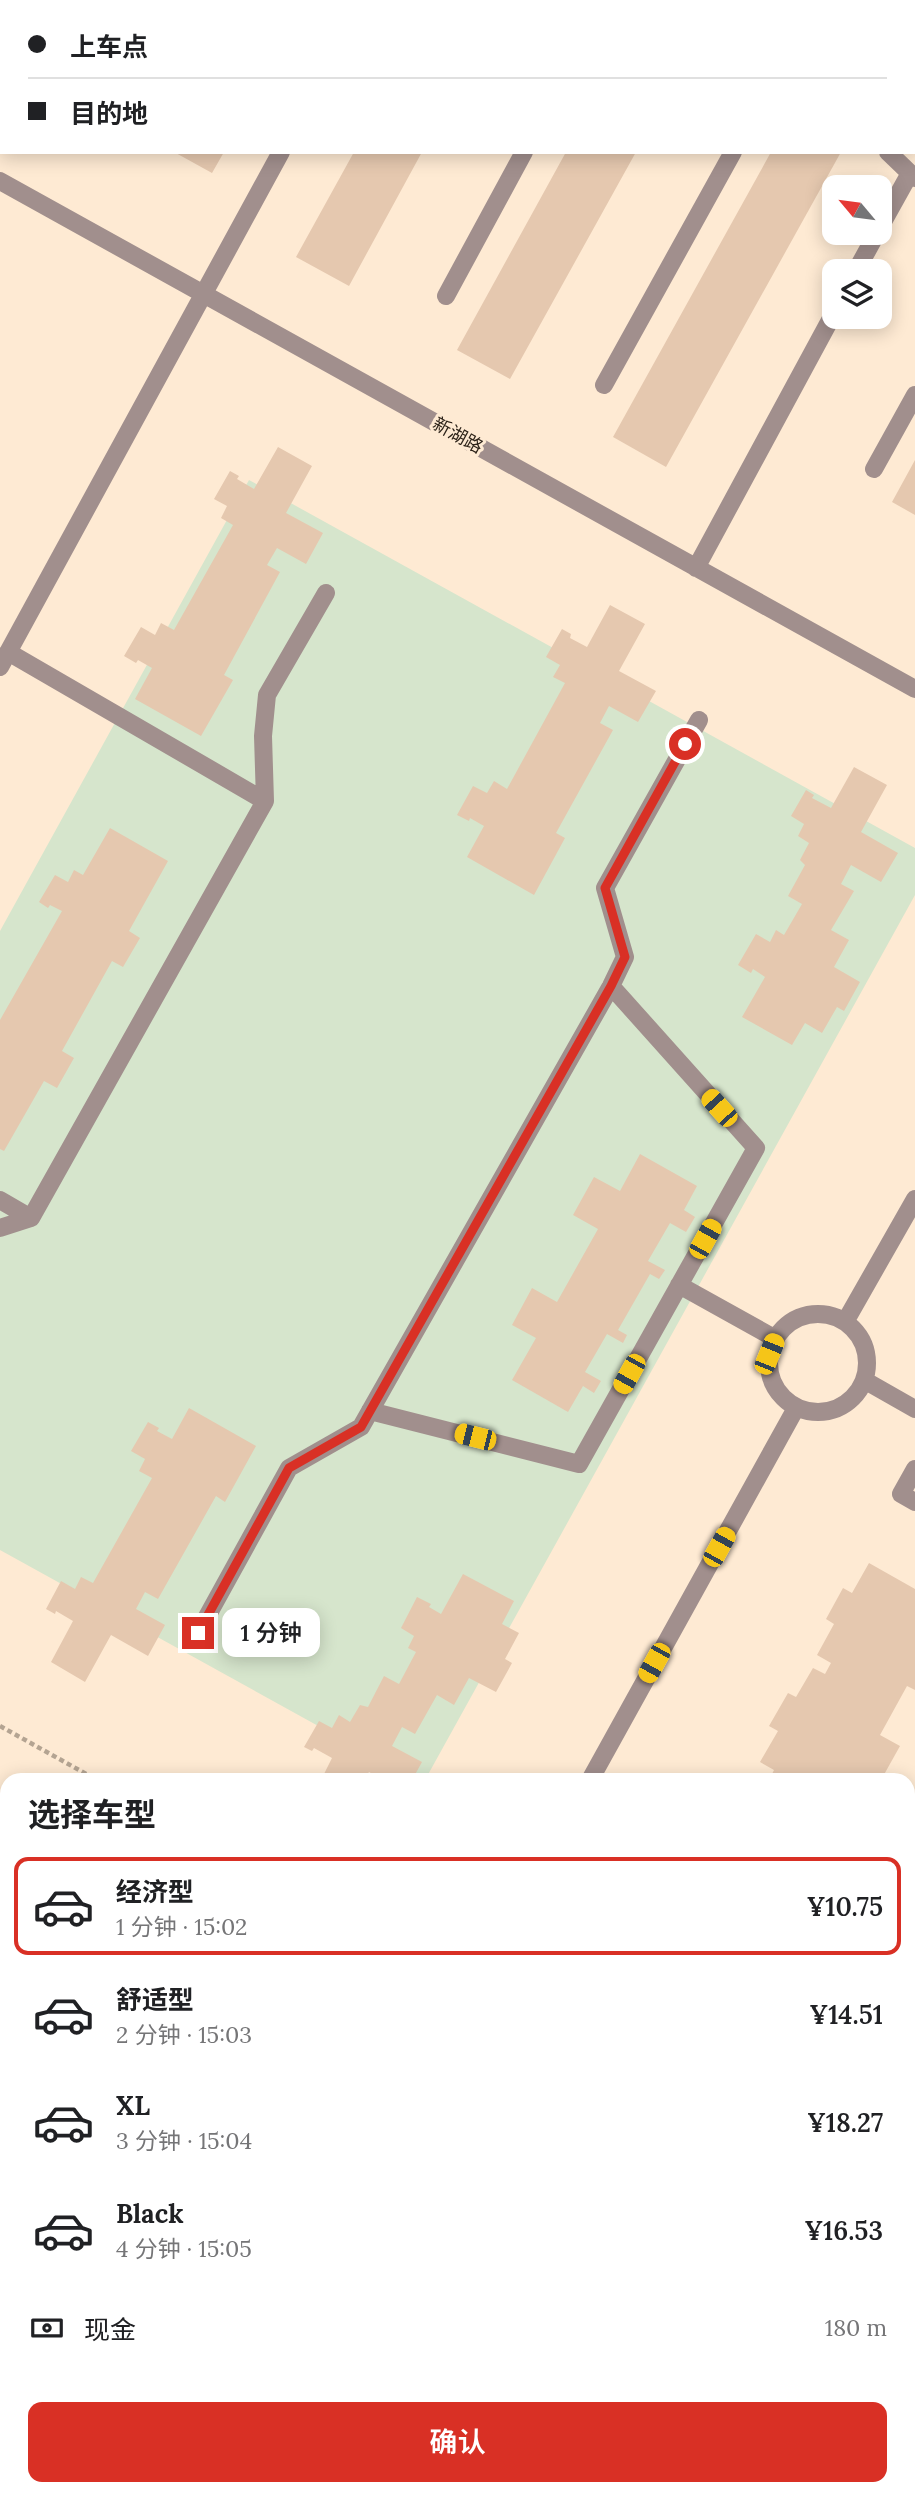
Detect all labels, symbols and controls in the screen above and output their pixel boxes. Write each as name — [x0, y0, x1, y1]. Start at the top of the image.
text: 上车点 — [70, 30, 148, 63]
text: 目的地 — [70, 97, 148, 130]
north arrow — [822, 175, 892, 245]
map controls — [822, 175, 892, 329]
button: layers — [822, 259, 892, 329]
street label: 新湖路 — [429, 412, 487, 458]
route start — [669, 728, 701, 760]
car — [698, 1085, 741, 1131]
car — [686, 1216, 725, 1262]
car — [752, 1331, 787, 1377]
car — [610, 1351, 649, 1397]
car — [453, 1422, 498, 1452]
car — [700, 1524, 739, 1570]
callout: 1 分钟 — [222, 1608, 320, 1658]
route end — [182, 1617, 214, 1649]
text: 1 分钟 — [240, 1618, 302, 1647]
car — [635, 1640, 674, 1686]
text: 选择车型 — [28, 1794, 156, 1835]
icon: car — [32, 1875, 95, 1938]
text: 经济型 — [116, 1875, 194, 1908]
text: ¥10.75 — [807, 1890, 883, 1923]
text: 1 分钟 · 15:02 — [116, 1912, 247, 1941]
icon: car — [32, 1983, 95, 2046]
text: 舒适型 — [116, 1983, 194, 2016]
text: ¥14.51 — [810, 1998, 883, 2031]
text: 2 分钟 · 15:03 — [116, 2020, 252, 2049]
text: XL — [116, 2089, 150, 2122]
icon: car — [32, 2091, 95, 2154]
text: ¥18.27 — [807, 2106, 883, 2139]
text: 3 分钟 · 15:04 — [116, 2126, 252, 2155]
text: Black — [116, 2197, 184, 2230]
icon: car — [32, 2199, 95, 2262]
text: ¥16.53 — [804, 2214, 883, 2247]
text: 4 分钟 · 15:05 — [116, 2234, 252, 2263]
icon: cash — [28, 2309, 66, 2347]
text: 现金 — [84, 2313, 136, 2346]
text: 180 m — [825, 2313, 887, 2342]
button: 确认 — [28, 2402, 887, 2482]

